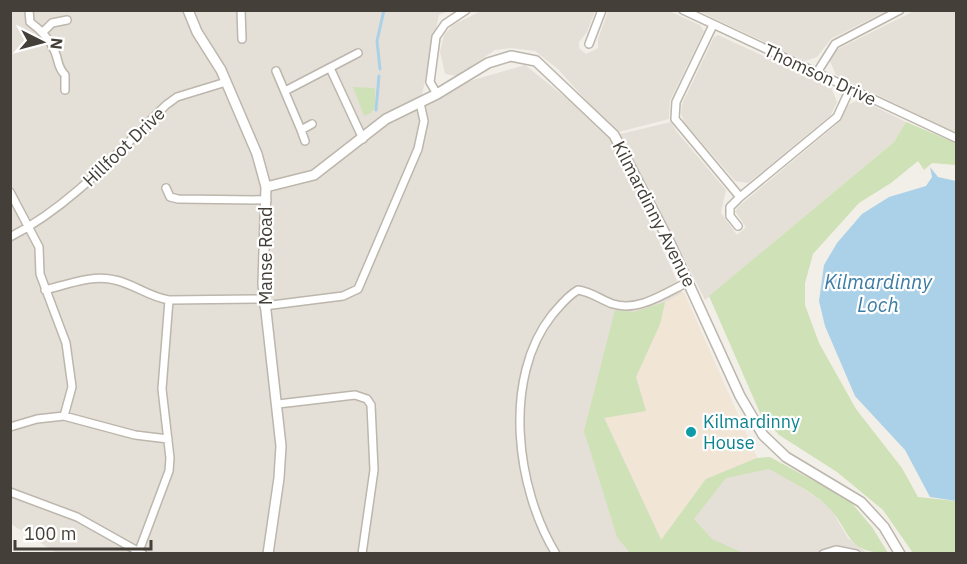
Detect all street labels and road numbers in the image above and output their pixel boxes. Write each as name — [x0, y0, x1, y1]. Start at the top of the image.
street label: Thomson Drive — [760, 38, 880, 111]
street label: Hillfoot Drive — [78, 102, 170, 191]
street label: Kilmardinny Avenue — [608, 137, 701, 291]
street label: Manse Road — [254, 207, 277, 305]

